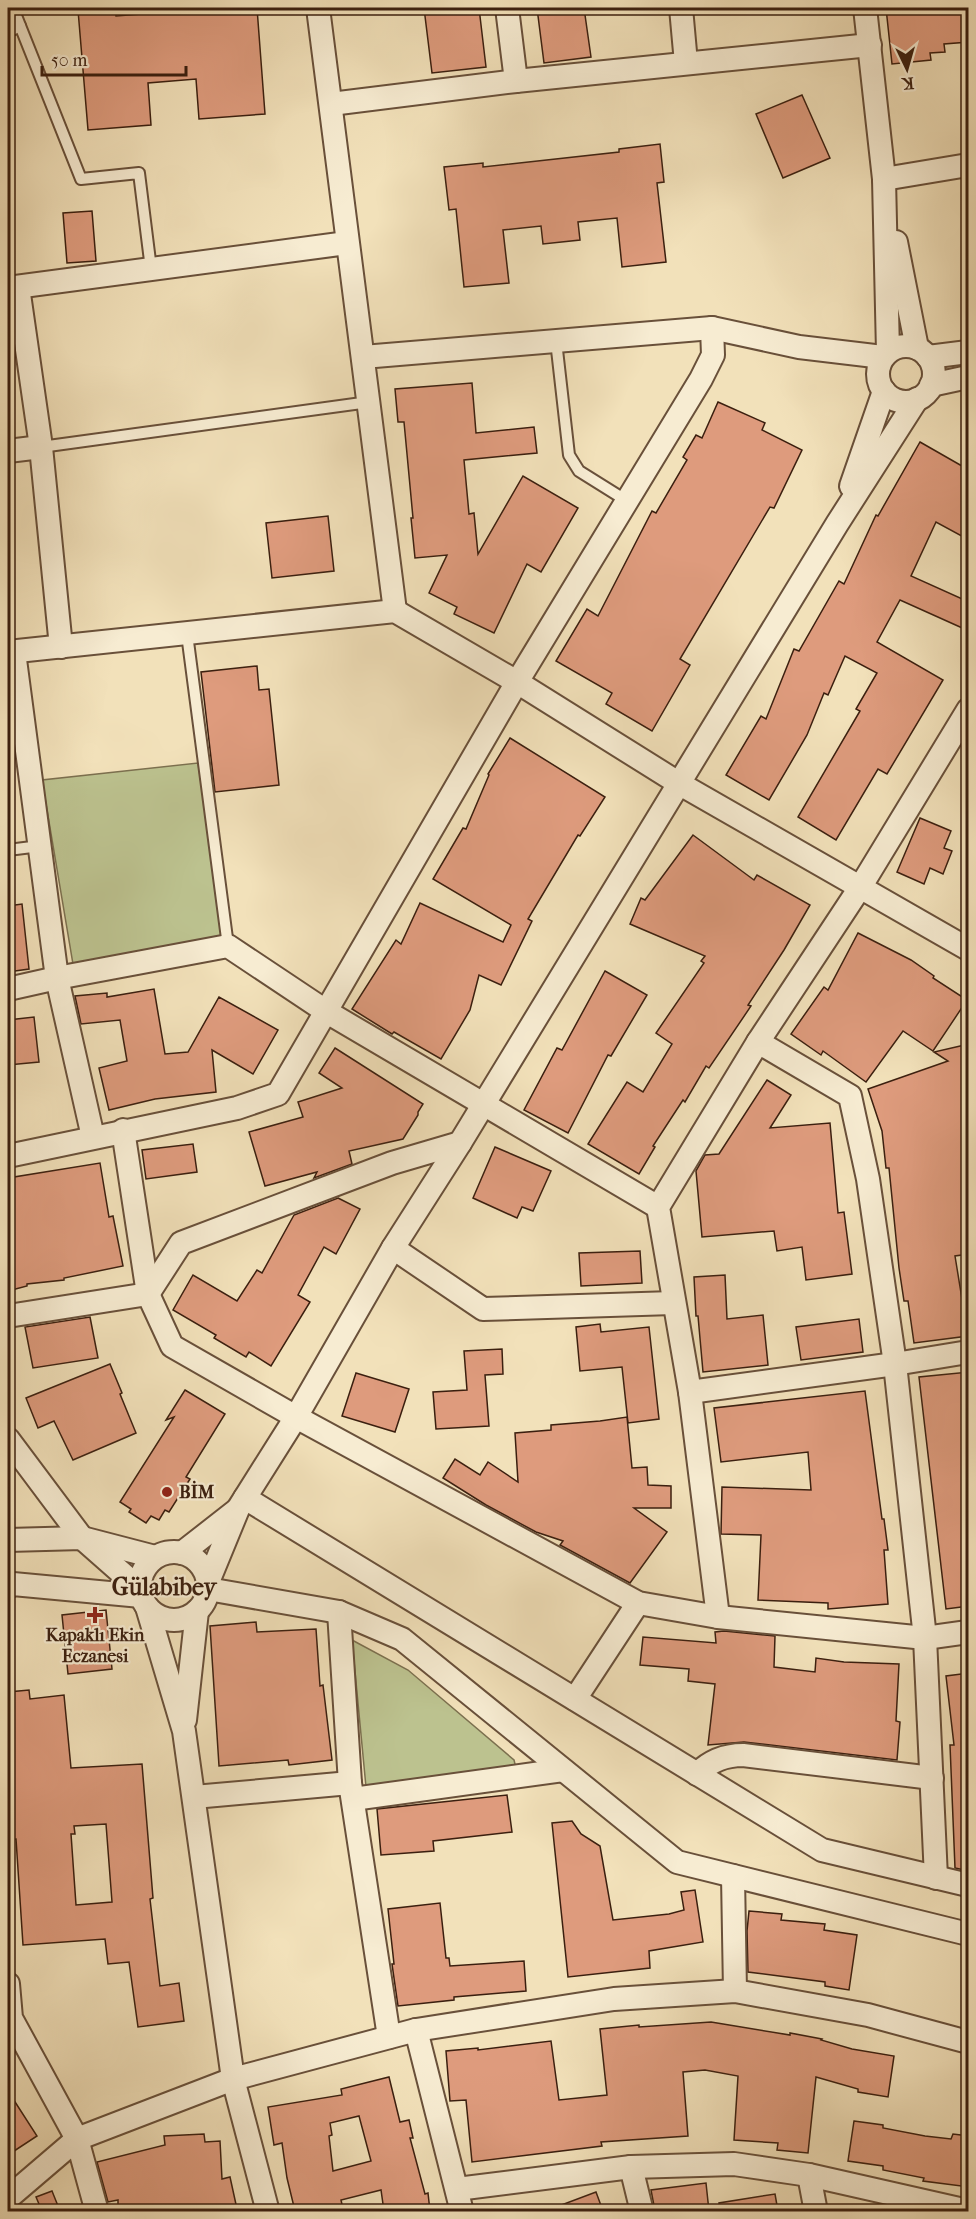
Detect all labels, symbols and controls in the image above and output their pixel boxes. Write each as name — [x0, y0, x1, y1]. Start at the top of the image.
scale bar — [42, 39, 186, 77]
north arrow — [877, 39, 937, 99]
text: 50 m — [51, 50, 88, 71]
text: K — [900, 73, 915, 94]
place label: BİM — [179, 1480, 215, 1503]
marker: BİM — [160, 1485, 174, 1499]
district label: Gülabibey — [112, 1573, 217, 1601]
marker: Kapaklı Ekin Eczanesi — [88, 1608, 102, 1622]
place label: Kapaklı Ekin Eczanesi — [45, 1625, 145, 1667]

